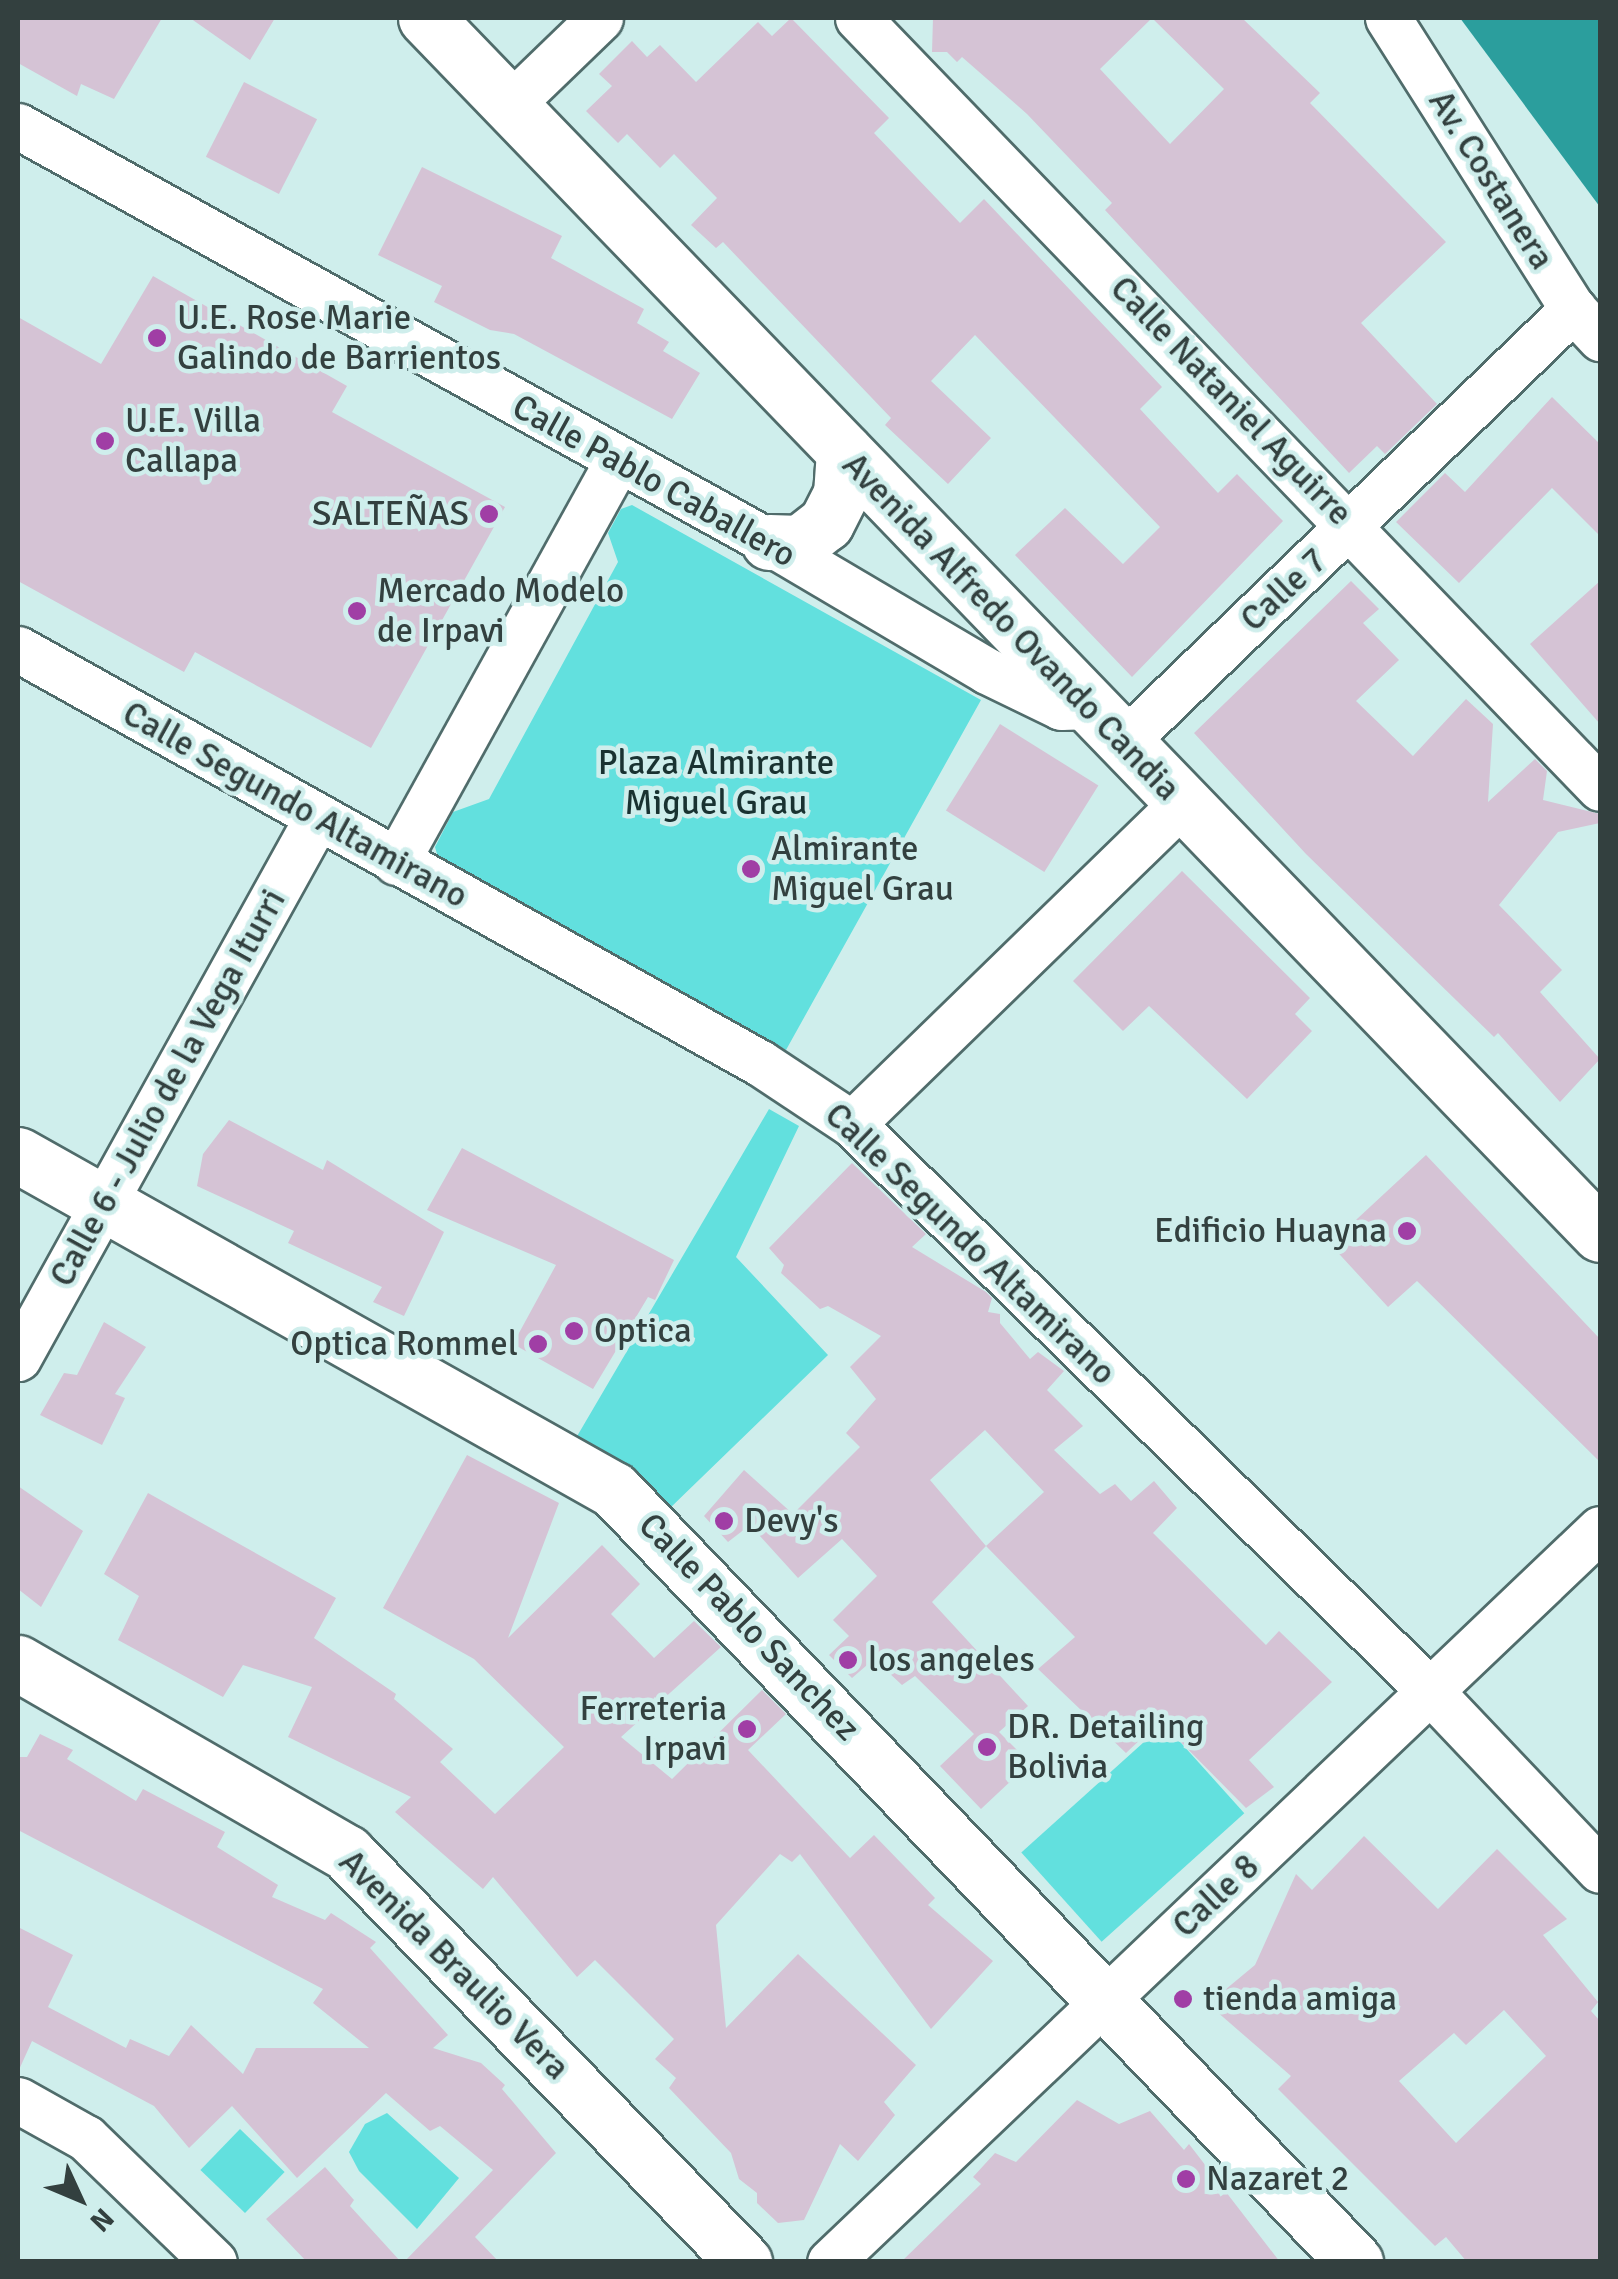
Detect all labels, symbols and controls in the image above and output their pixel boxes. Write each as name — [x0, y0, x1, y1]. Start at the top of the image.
street label: Av. Costanera — [1419, 83, 1563, 277]
street label: Calle Nataniel Aguirre — [1101, 268, 1361, 534]
place label: U.E. Rose Marie Galindo de Barrientos — [177, 297, 501, 379]
marker: U.E. Rose Marie Galindo de Barrientos — [146, 327, 168, 349]
street label: Calle Pablo Caballero — [505, 386, 803, 576]
place label: U.E. Villa Callapa — [125, 400, 261, 482]
marker: U.E. Villa Callapa — [94, 430, 116, 452]
street label: Avenida Alfredo Ovando Candia — [833, 444, 1189, 810]
place label: SALTEÑAS — [312, 493, 469, 535]
marker: SALTEÑAS — [478, 503, 500, 525]
street label: Calle 7 — [1232, 540, 1336, 640]
place label: Mercado Modelo de Irpavi — [377, 570, 624, 652]
marker: Mercado Modelo de Irpavi — [346, 600, 368, 622]
street label: Calle Segundo Altamirano — [115, 693, 475, 917]
park label: Plaza Almirante Miguel Grau — [598, 742, 834, 824]
place label: Almirante Miguel Grau — [771, 828, 954, 910]
marker: Almirante Miguel Grau — [740, 858, 762, 880]
street label: Calle 6 - Julio de la Vega Iturri — [41, 882, 295, 1294]
street label: Calle Segundo Altamirano — [816, 1094, 1124, 1394]
place label: Edificio Huayna — [1154, 1210, 1387, 1252]
marker: Edificio Huayna — [1396, 1220, 1418, 1242]
place label: Optica — [594, 1310, 692, 1352]
marker: Optica — [563, 1320, 585, 1342]
place label: Optica Rommel — [290, 1323, 518, 1365]
marker: Optica Rommel — [527, 1333, 549, 1355]
place label: Devy's — [744, 1500, 839, 1542]
street label: Calle Pablo Sanchez — [630, 1505, 868, 1749]
marker: Devy's — [713, 1510, 735, 1532]
place label: los angeles — [868, 1639, 1035, 1681]
marker: los angeles — [837, 1649, 859, 1671]
place label: Ferreteria Irpavi — [579, 1688, 727, 1770]
place label: DR. Detailing Bolivia — [1007, 1706, 1205, 1788]
marker: Ferreteria Irpavi — [736, 1718, 758, 1740]
marker: DR. Detailing Bolivia — [976, 1736, 998, 1758]
street label: Avenida Braulio Vera — [330, 1841, 578, 2089]
street label: Calle 8 — [1164, 1846, 1268, 1946]
place label: tienda amiga — [1203, 1978, 1397, 2020]
marker: tienda amiga — [1172, 1988, 1194, 2010]
north arrow — [30, 2149, 130, 2249]
place label: Nazaret 2 — [1206, 2158, 1349, 2200]
marker: Nazaret 2 — [1175, 2168, 1197, 2190]
text: N — [83, 2201, 121, 2239]

